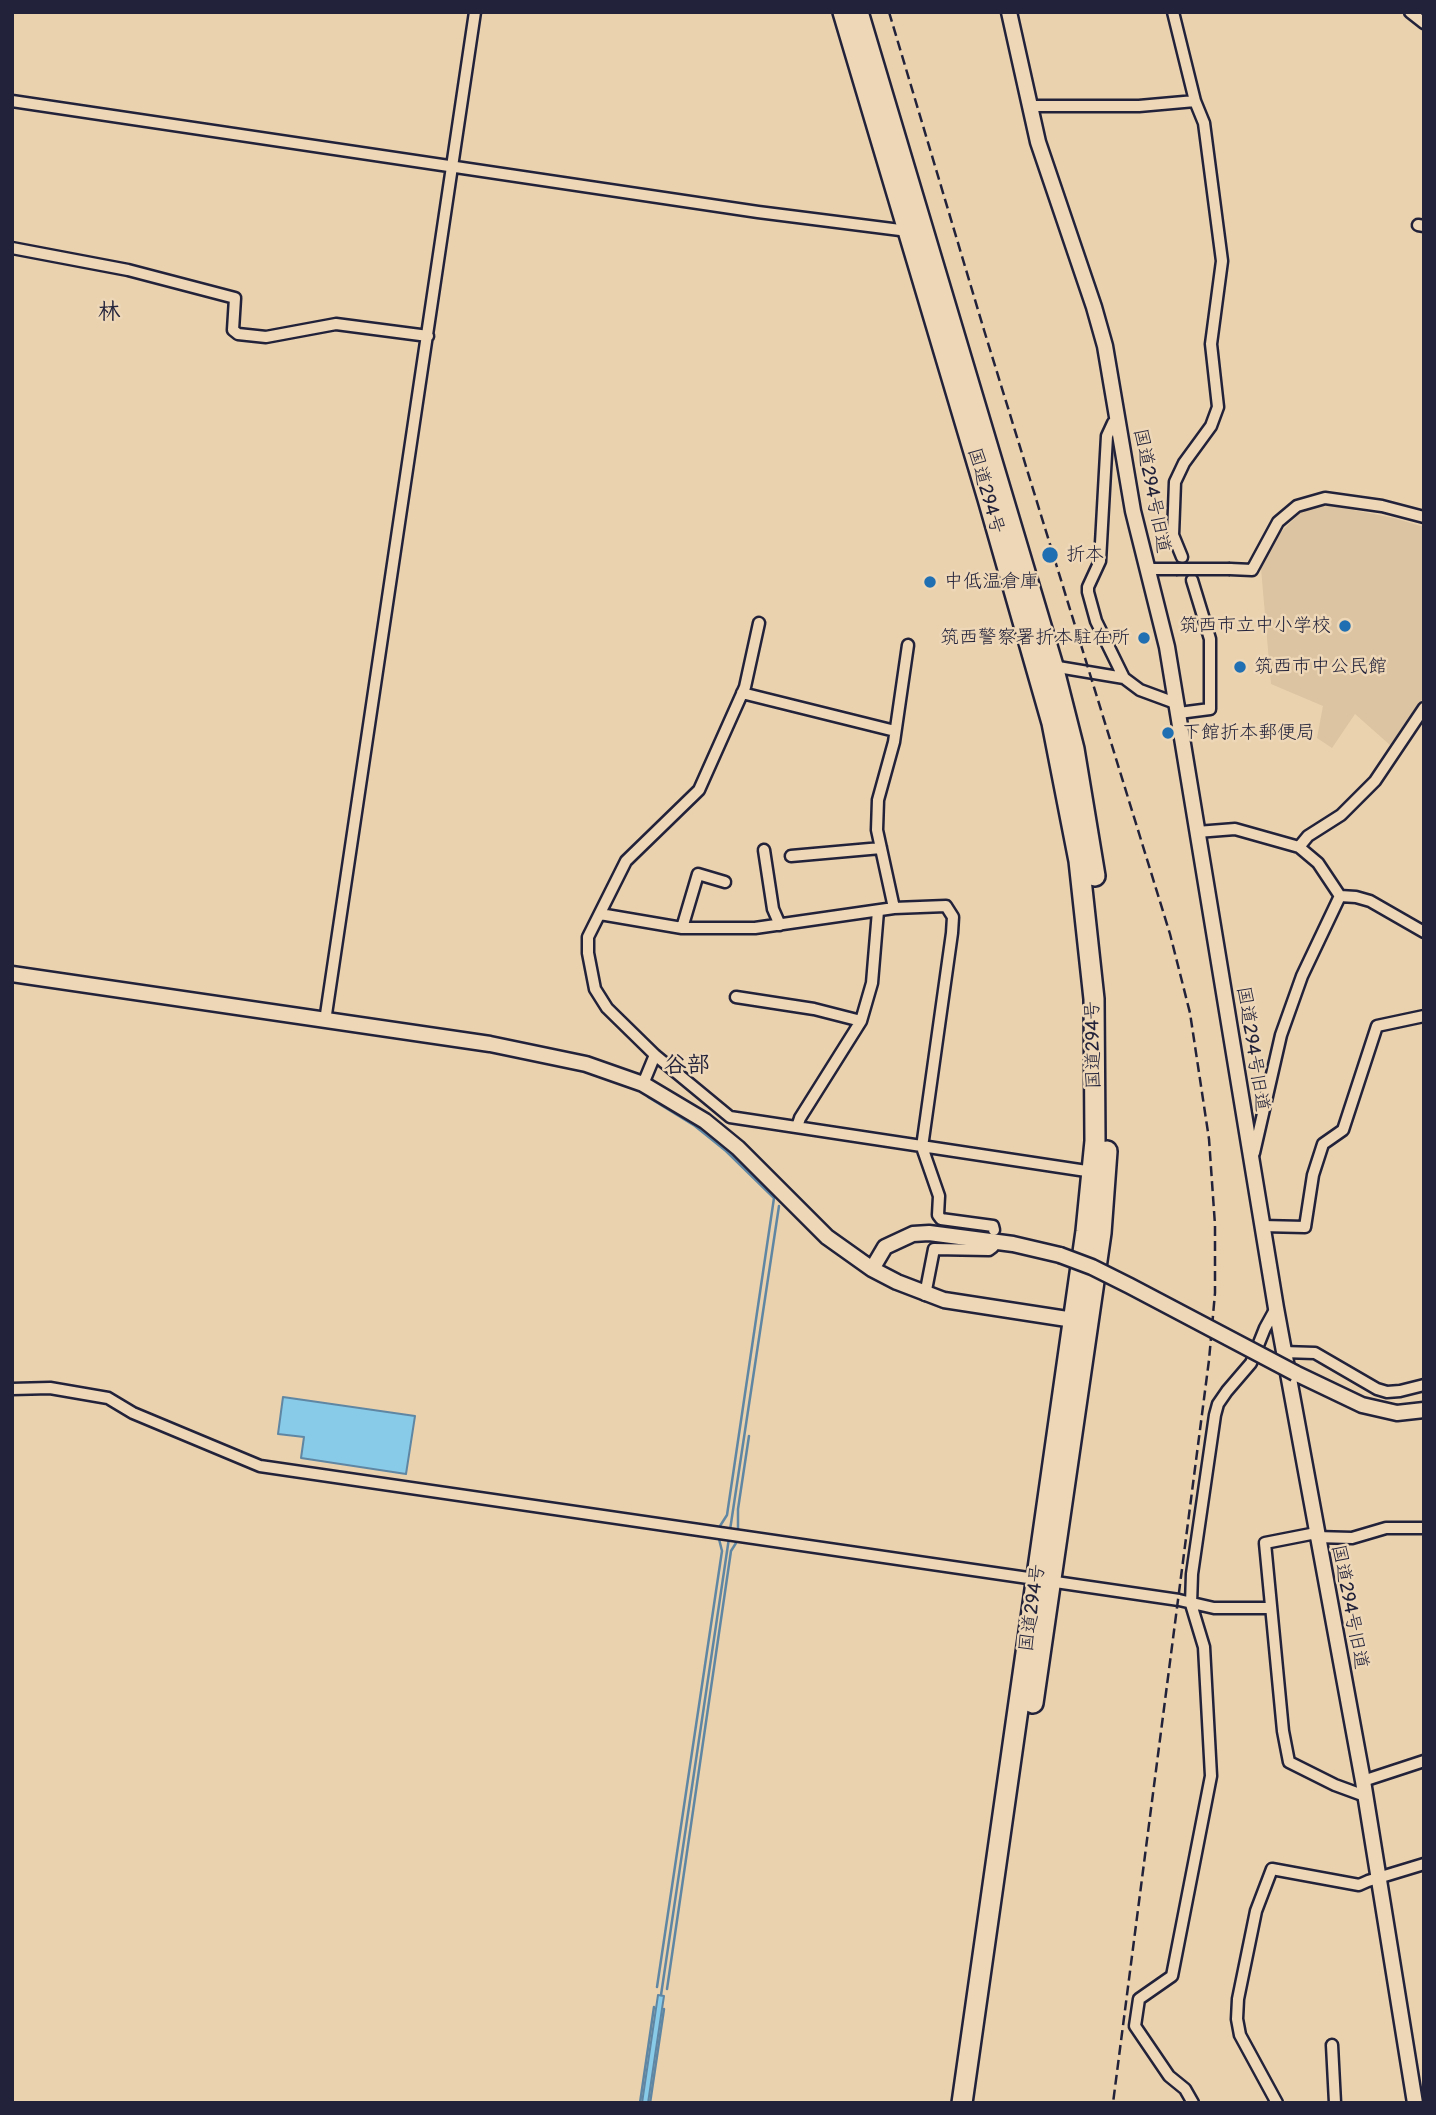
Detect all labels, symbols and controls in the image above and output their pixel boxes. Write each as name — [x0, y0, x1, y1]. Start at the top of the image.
district label: 林 — [98, 299, 120, 327]
street label: 国道294号旧道 — [1128, 427, 1174, 555]
street label: 国道294号 — [962, 445, 1008, 537]
place label: 折本 — [1066, 544, 1104, 566]
marker: 折本 — [1040, 545, 1060, 565]
place label: 中低温倉庫 — [944, 571, 1039, 593]
marker: 中低温倉庫 — [922, 574, 938, 590]
place label: 筑西市立中小学校 — [1179, 615, 1331, 637]
marker: 筑西市立中小学校 — [1337, 618, 1353, 634]
place label: 筑西警察署折本駐在所 — [940, 627, 1130, 649]
marker: 筑西警察署折本駐在所 — [1136, 630, 1152, 646]
place label: 筑西市中公民館 — [1254, 656, 1387, 678]
marker: 筑西市中公民館 — [1232, 659, 1248, 675]
place label: 下館折本郵便局 — [1182, 722, 1315, 744]
marker: 下館折本郵便局 — [1160, 725, 1176, 741]
street label: 国道294号旧道 — [1231, 985, 1273, 1113]
street label: 国道294号 — [1082, 1001, 1106, 1089]
district label: 谷部 — [664, 1052, 710, 1080]
street label: 国道294号旧道 — [1326, 1543, 1372, 1671]
street label: 国道294号 — [1016, 1563, 1050, 1653]

